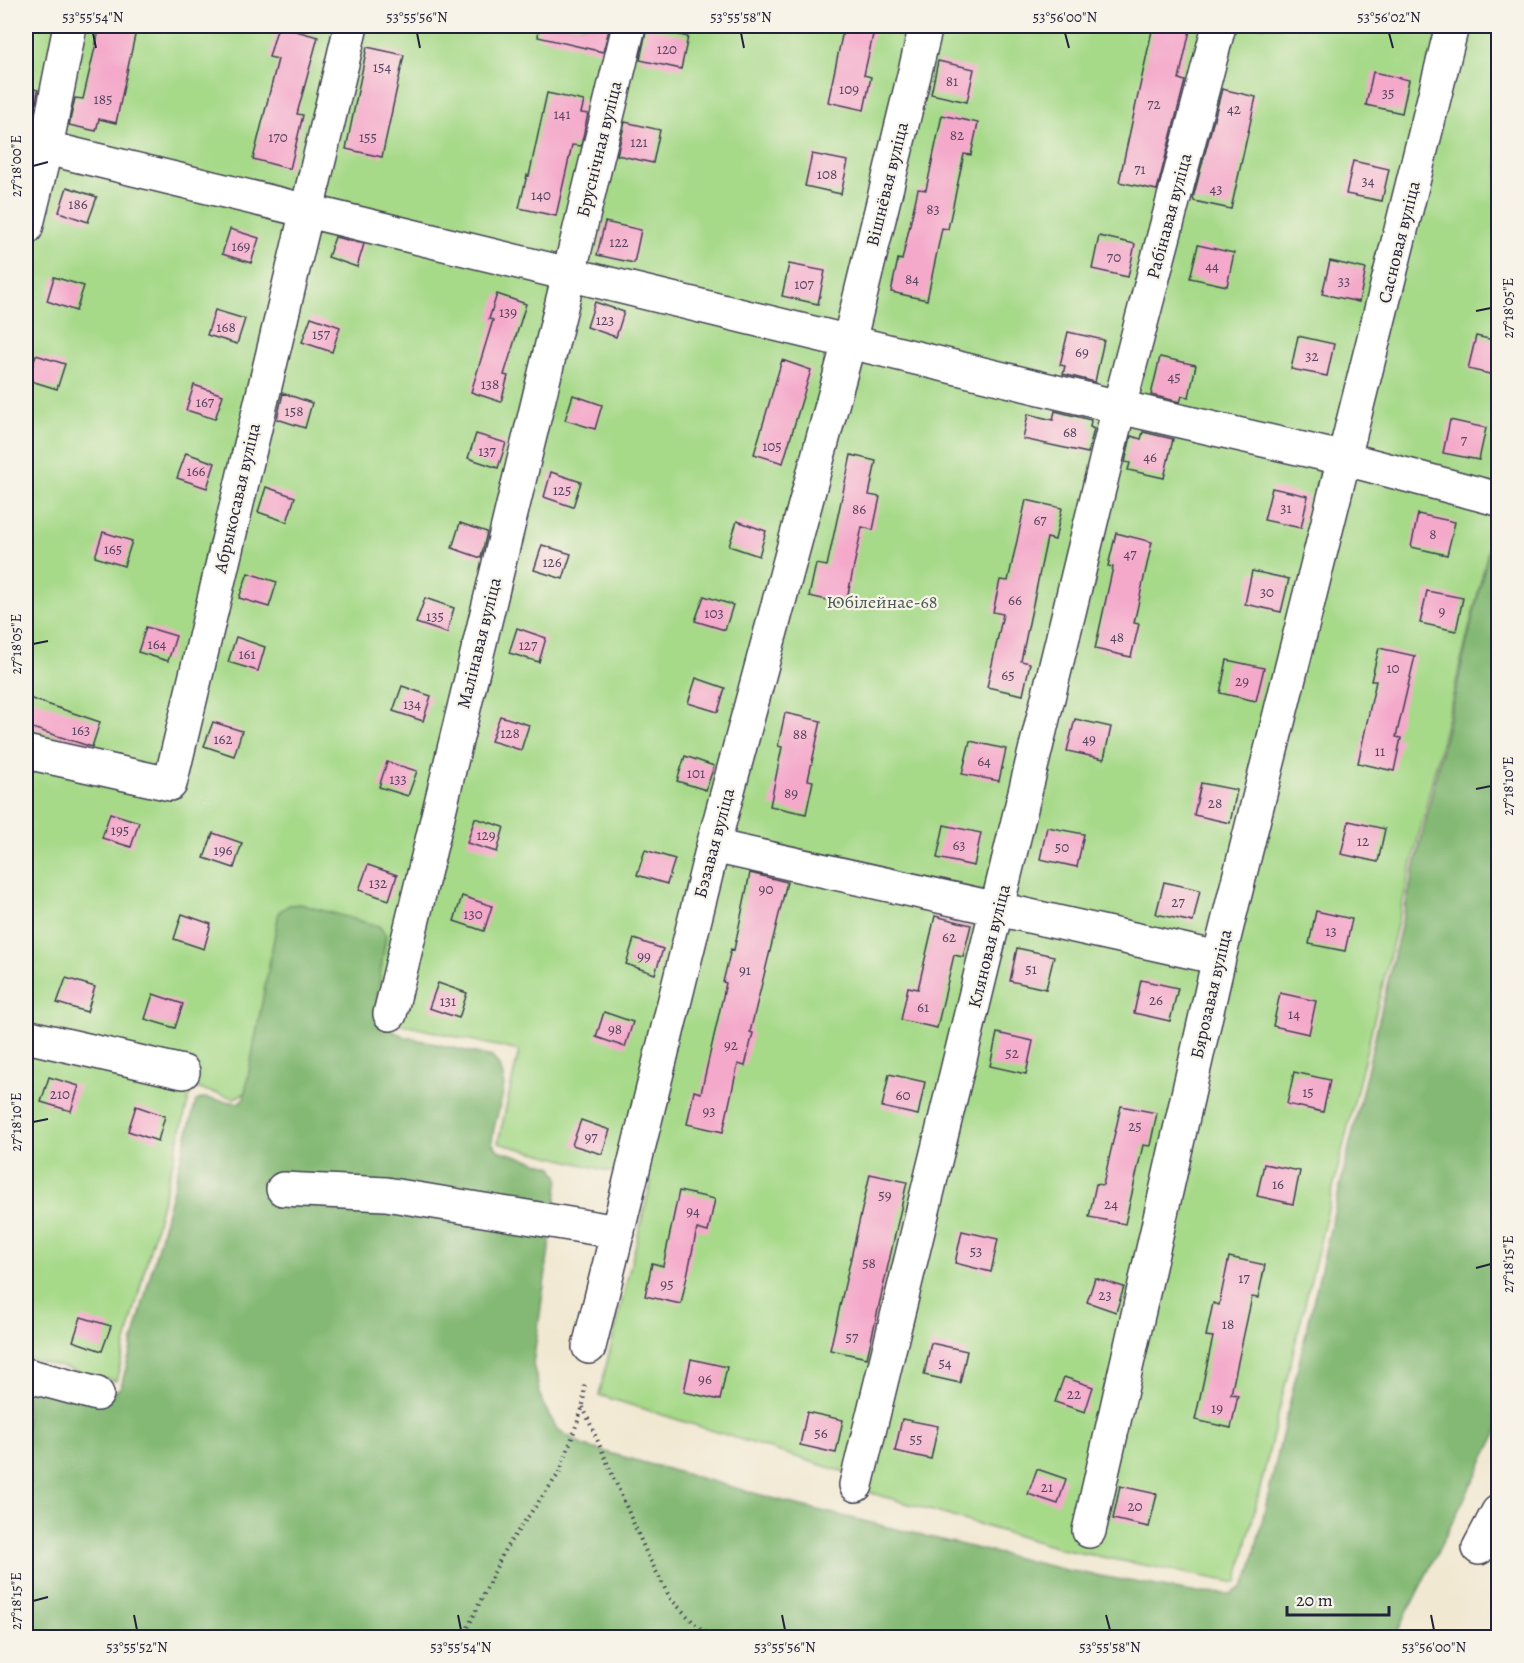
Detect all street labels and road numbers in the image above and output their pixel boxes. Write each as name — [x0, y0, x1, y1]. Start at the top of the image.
street label: Бруснічная вуліца — [570, 78, 628, 220]
street label: Вішнёвая вуліца — [860, 119, 914, 249]
street label: Рабінавая вуліца — [1141, 150, 1198, 282]
street label: Сасновая вуліца — [1372, 178, 1426, 306]
street label: Абрыкосавая вуліца — [208, 420, 266, 576]
street label: Малінавая вуліца — [451, 574, 507, 711]
street label: Бэзавая вуліца — [688, 785, 740, 901]
street label: Кляновая вуліца — [962, 881, 1016, 1010]
street label: Бярозавая вуліца — [1184, 926, 1238, 1061]

